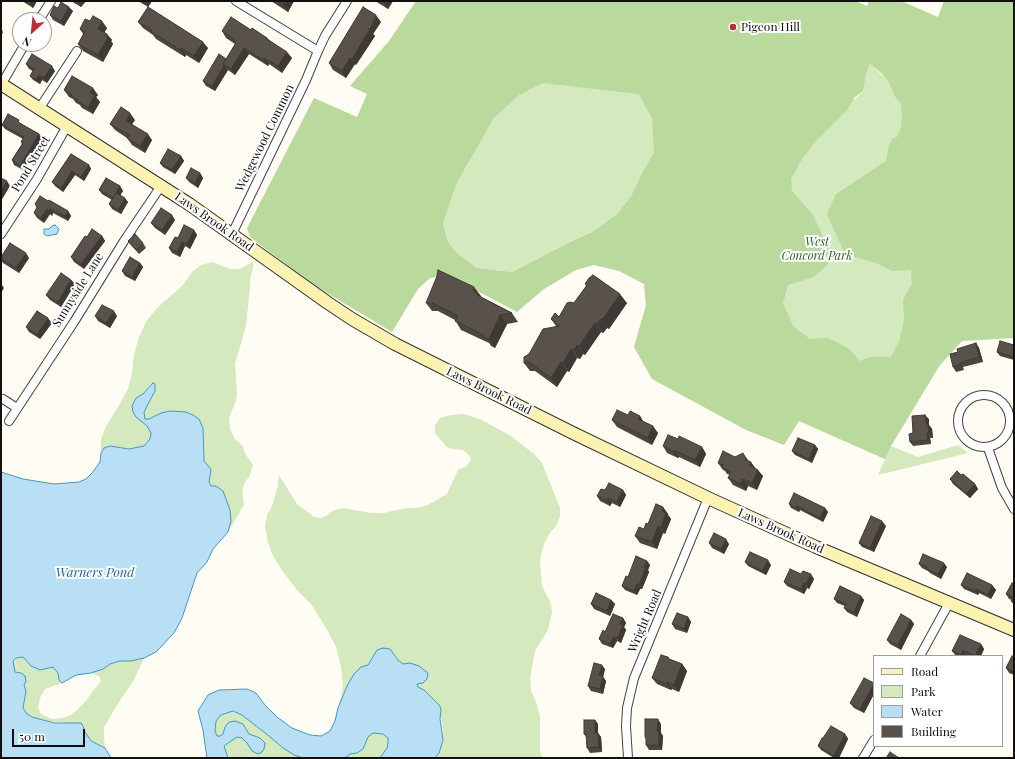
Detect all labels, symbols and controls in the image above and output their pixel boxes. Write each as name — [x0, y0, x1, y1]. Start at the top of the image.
north arrow — [12, 12, 52, 52]
place label: Pigeon Hill — [741, 20, 800, 34]
marker: Pigeon Hill — [728, 22, 738, 32]
text: N — [20, 34, 34, 51]
street label: Wedgewood Common — [233, 82, 297, 194]
street label: Pond Street — [9, 133, 53, 195]
street label: Laws Brook Road — [172, 189, 256, 255]
park label: West Concord Park — [782, 235, 852, 263]
street label: Sunnyside Lane — [49, 250, 107, 330]
street label: Laws Brook Road — [444, 364, 534, 418]
street label: Laws Brook Road — [736, 506, 826, 556]
water label: Warners Pond — [56, 565, 134, 581]
street label: Wright Road — [625, 587, 665, 655]
legend — [873, 655, 1003, 747]
text: Road — [911, 663, 938, 679]
text: Park — [911, 683, 936, 699]
text: Water — [911, 703, 943, 719]
scale bar — [14, 721, 87, 747]
text: Building — [911, 723, 956, 739]
text: 50 m — [19, 728, 45, 744]

